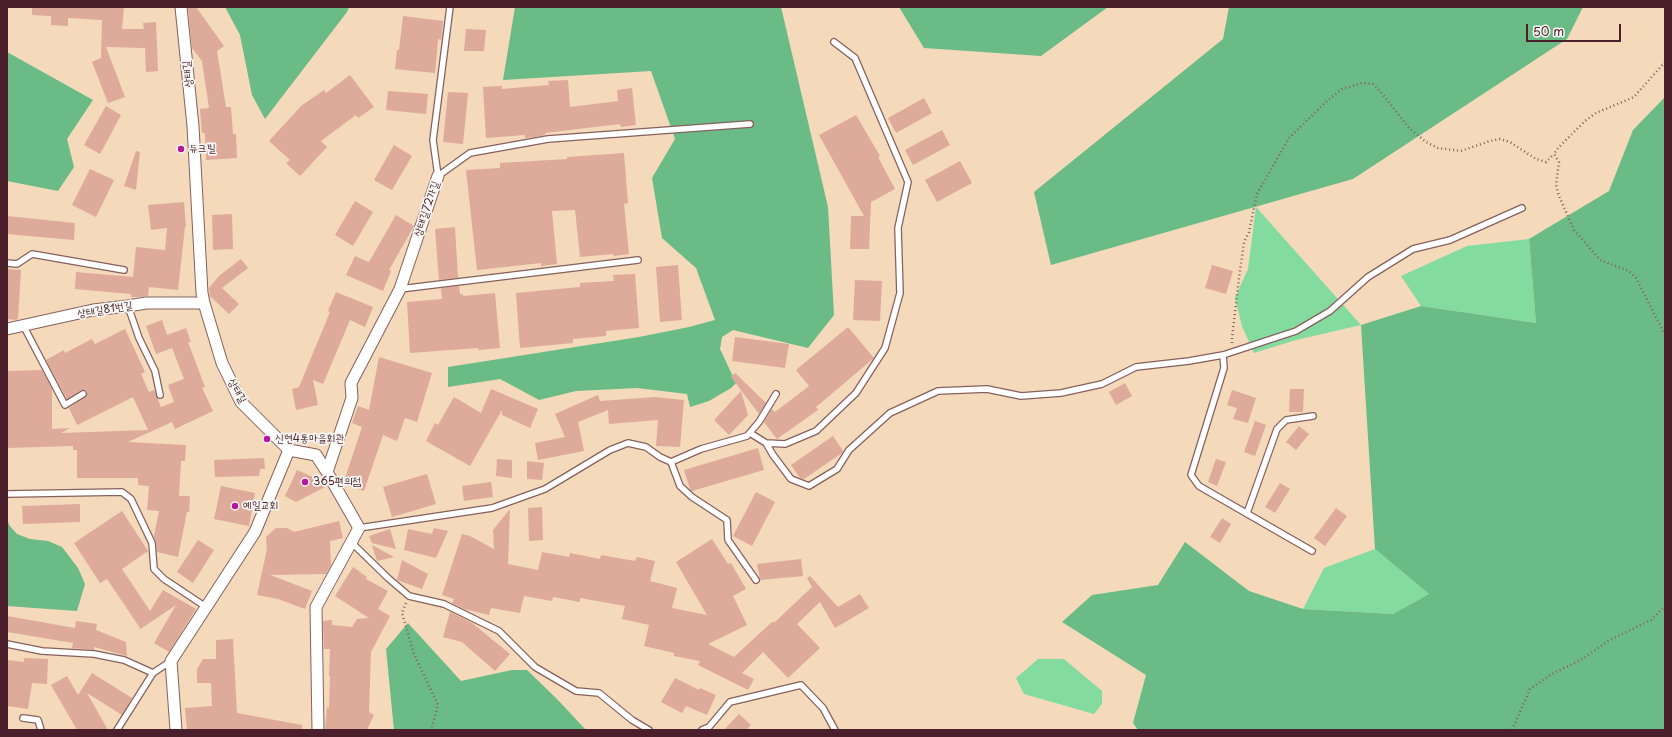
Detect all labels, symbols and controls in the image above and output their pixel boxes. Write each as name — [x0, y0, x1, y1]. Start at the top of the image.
scale bar — [1528, 16, 1623, 42]
text: 50 m — [1533, 22, 1564, 40]
street label: 상태길 — [180, 60, 196, 88]
place label: 듀크빌 — [189, 142, 216, 156]
marker: 듀크빌 — [176, 144, 186, 154]
street label: 상태길72가길 — [411, 179, 443, 239]
street label: 상태길81번길 — [76, 299, 134, 321]
street label: 상태길 — [225, 376, 249, 406]
place label: 신현4통마을회관 — [275, 432, 344, 446]
marker: 신현4통마을회관 — [262, 434, 272, 444]
place label: 365편의점 — [313, 475, 361, 489]
marker: 365편의점 — [300, 477, 310, 487]
place label: 예일교회 — [243, 499, 278, 513]
marker: 예일교회 — [230, 501, 240, 511]

